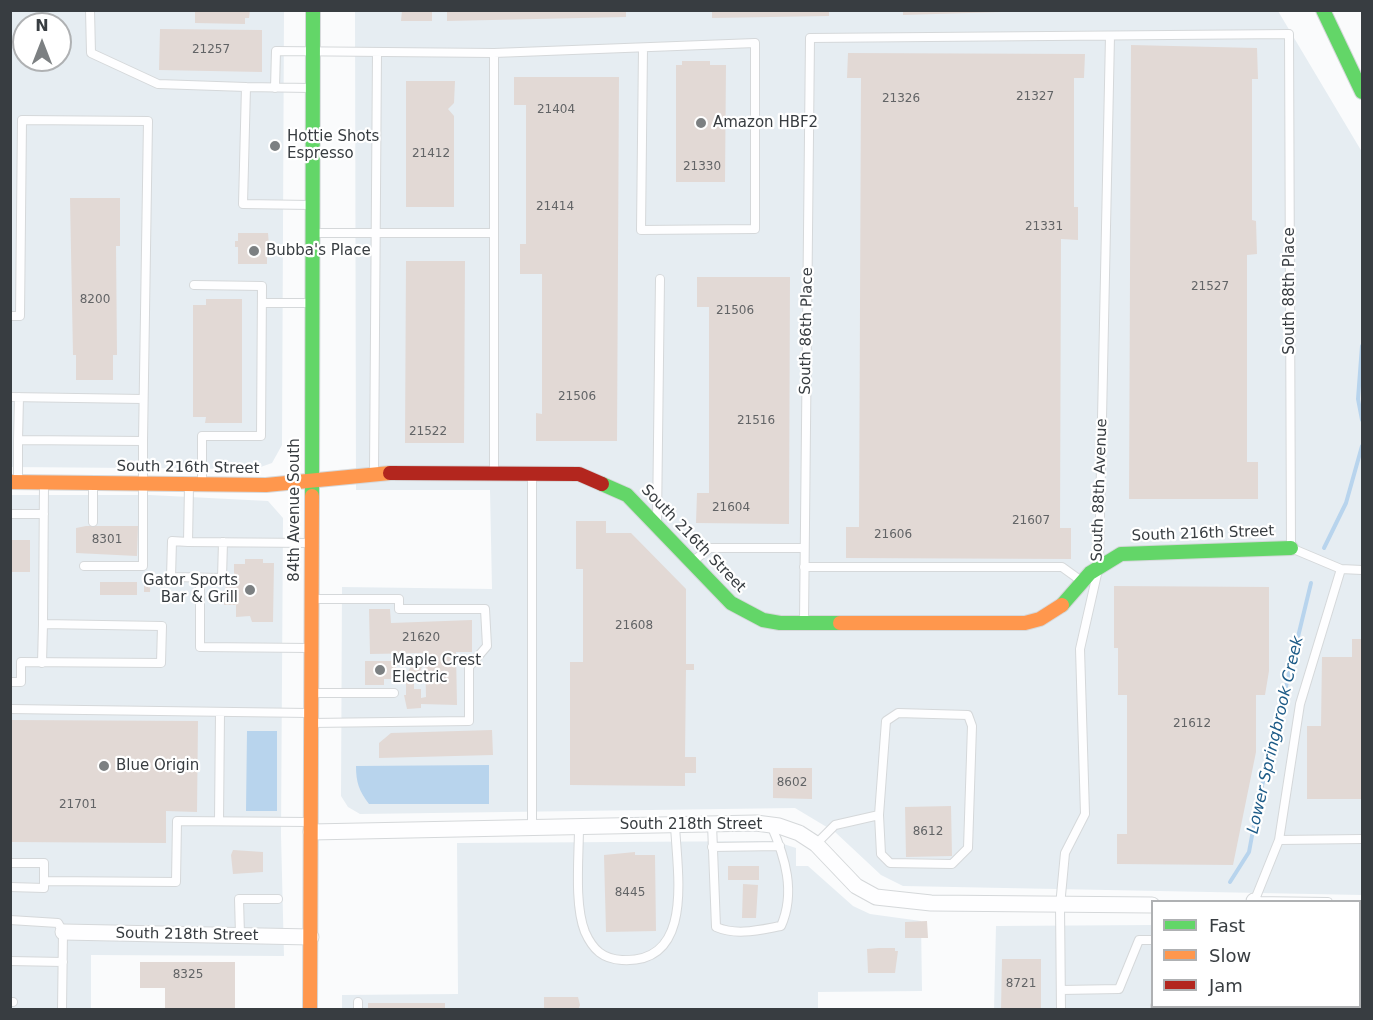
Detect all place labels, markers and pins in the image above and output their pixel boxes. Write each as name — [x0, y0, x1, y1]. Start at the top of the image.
place label: Amazon HBF2 — [713, 114, 818, 132]
marker: Amazon HBF2 — [694, 116, 708, 130]
place label: Hottie Shots Espresso — [287, 128, 379, 163]
marker: Hottie Shots Espresso — [268, 139, 282, 153]
place label: Bubba's Place — [266, 242, 371, 260]
marker: Bubba's Place — [247, 244, 261, 258]
place label: Gator Sports Bar & Grill — [143, 572, 238, 607]
marker: Gator Sports Bar & Grill — [243, 583, 257, 597]
place label: Maple Crest Electric — [392, 652, 481, 687]
marker: Maple Crest Electric — [373, 663, 387, 677]
place label: Blue Origin — [116, 757, 199, 775]
marker: Blue Origin — [97, 759, 111, 773]

